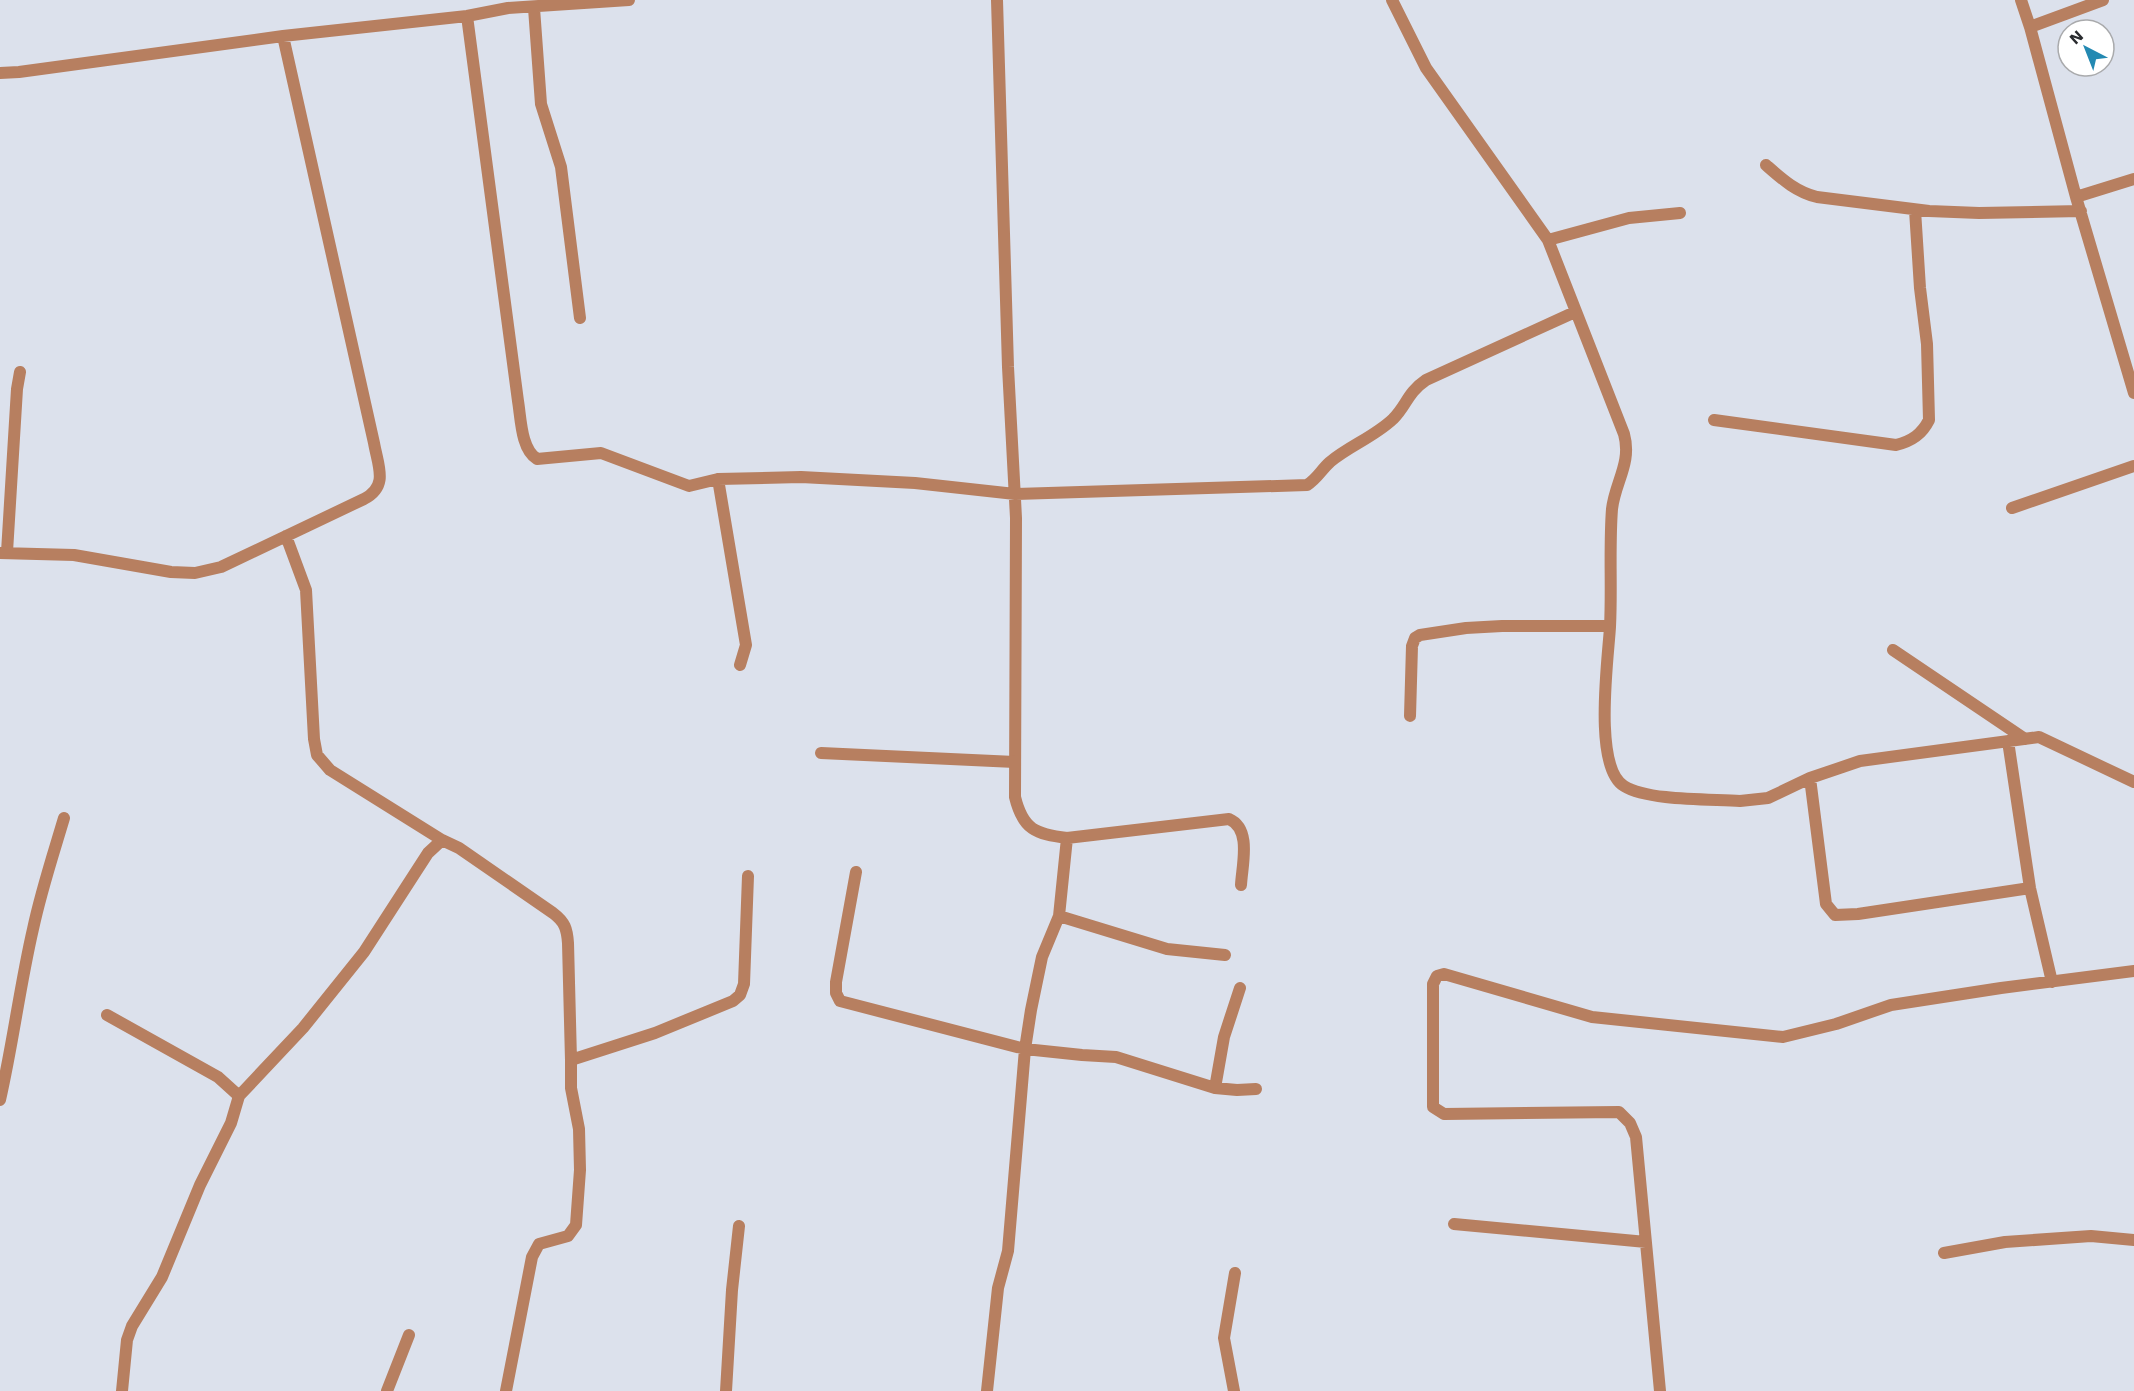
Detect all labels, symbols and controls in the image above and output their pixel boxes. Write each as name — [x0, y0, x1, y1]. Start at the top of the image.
north arrow — [2056, 18, 2116, 78]
text: N — [2066, 26, 2087, 48]

